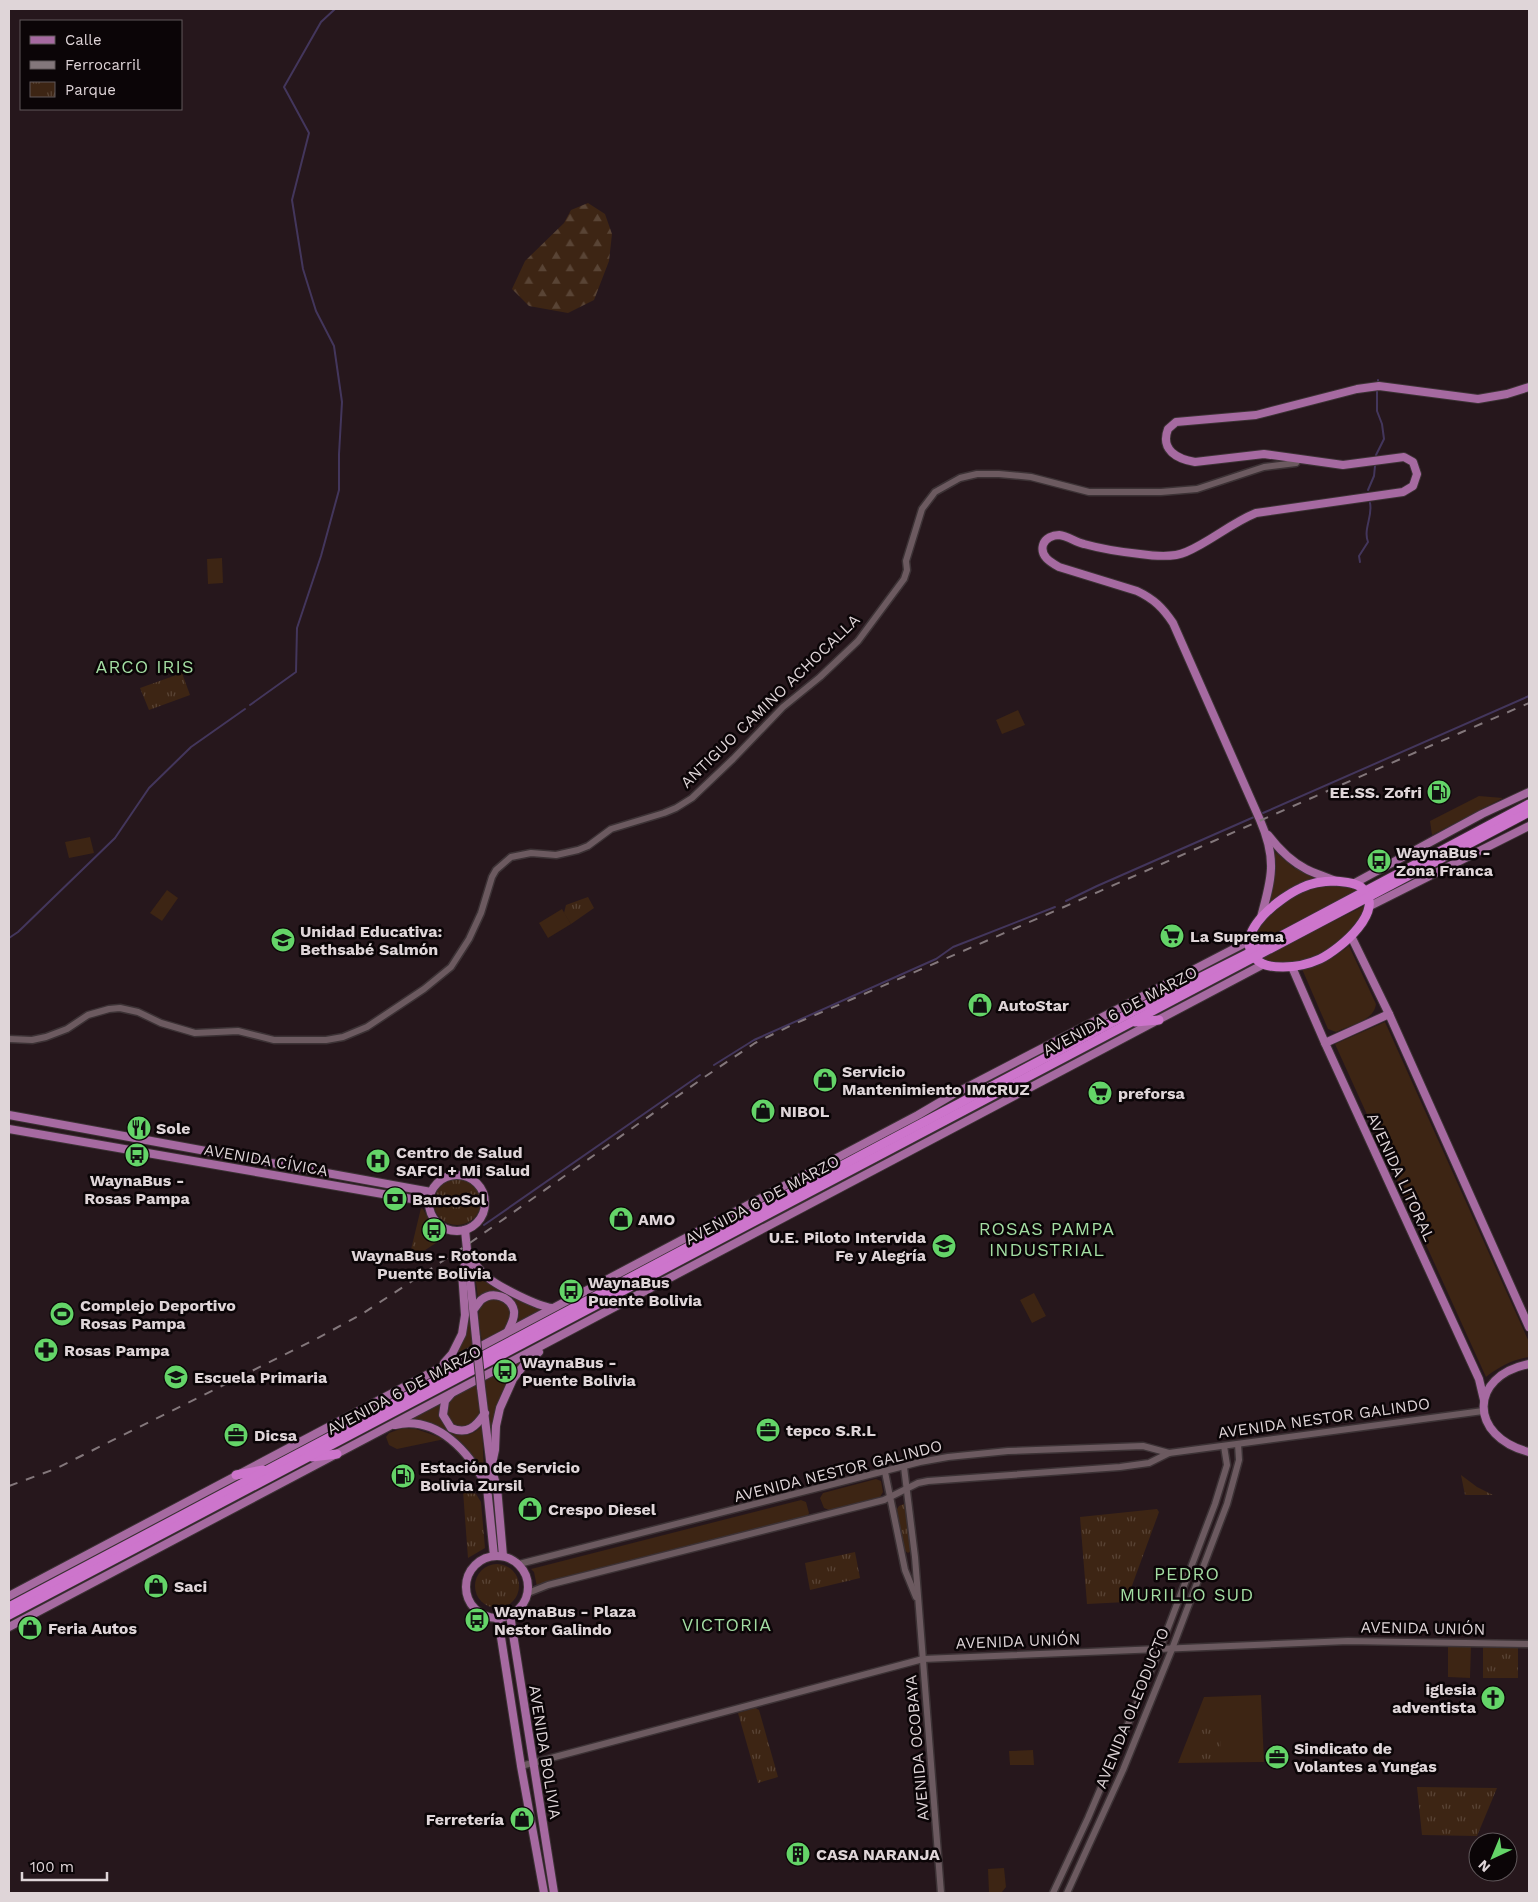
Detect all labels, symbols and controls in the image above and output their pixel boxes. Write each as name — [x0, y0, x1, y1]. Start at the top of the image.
legend — [20, 20, 182, 110]
text: Calle — [65, 31, 102, 49]
text: Ferrocarril — [65, 56, 141, 74]
text: Parque — [65, 81, 116, 99]
street label: ANTIGUO CAMINO ACHOCALLA — [676, 610, 864, 792]
district label: ARCO IRIS — [96, 656, 194, 677]
fuel station icon: EE.SS. Zofri — [1426, 779, 1452, 805]
place label: EE.SS. Zofri — [1329, 783, 1422, 802]
place label: WaynaBus - Zona Franca — [1396, 843, 1494, 880]
bus stop icon: WaynaBus - Zona Franca — [1366, 848, 1392, 874]
place label: Unidad Educativa: Bethsabé Salmón — [300, 922, 442, 959]
supermarket icon: La Suprema — [1159, 923, 1185, 949]
school or university icon: Unidad Educativa: Bethsabé Salmón — [270, 927, 296, 953]
place label: La Suprema — [1190, 927, 1285, 946]
street label: AVENIDA 6 DE MARZO — [1039, 962, 1201, 1060]
shop icon: AutoStar — [967, 992, 993, 1018]
place label: AutoStar — [998, 996, 1069, 1015]
place label: Servicio Mantenimiento IMCRUZ — [842, 1062, 1030, 1099]
shop icon: Servicio Mantenimiento IMCRUZ — [812, 1067, 838, 1093]
supermarket icon: preforsa — [1087, 1080, 1113, 1106]
place label: preforsa — [1118, 1084, 1185, 1103]
shop icon: NIBOL — [750, 1098, 776, 1124]
place label: NIBOL — [780, 1102, 830, 1121]
street label: AVENIDA LITORAL — [1363, 1110, 1439, 1245]
restaurant icon: Sole — [126, 1115, 152, 1141]
place label: Sole — [156, 1119, 190, 1138]
street label: AVENIDA CÍVICA — [203, 1140, 330, 1180]
bus stop icon: WaynaBus - Rosas Pampa — [124, 1142, 150, 1168]
place label: Centro de Salud SAFCI + Mi Salud — [396, 1143, 530, 1180]
hospital icon: Centro de Salud SAFCI + Mi Salud — [365, 1148, 391, 1174]
street label: AVENIDA 6 DE MARZO — [681, 1151, 843, 1249]
place label: WaynaBus - Rosas Pampa — [84, 1171, 191, 1208]
bank icon: BancoSol — [382, 1186, 408, 1212]
place label: BancoSol — [412, 1190, 487, 1209]
shop icon: AMO — [608, 1206, 634, 1232]
place label: AMO — [638, 1210, 675, 1229]
bus stop icon: WaynaBus - Rotonda Puente Bolivia — [421, 1217, 447, 1243]
district label: ROSAS PAMPA INDUSTRIAL — [979, 1218, 1115, 1260]
place label: U.E. Piloto Intervida Fe y Alegría — [769, 1228, 927, 1265]
school or university icon: U.E. Piloto Intervida Fe y Alegría — [931, 1233, 957, 1259]
place label: WaynaBus - Rotonda Puente Bolivia — [351, 1246, 517, 1283]
place label: WaynaBus Puente Bolivia — [588, 1273, 703, 1310]
bus stop icon: WaynaBus Puente Bolivia — [558, 1278, 584, 1304]
place label: Complejo Deportivo Rosas Pampa — [80, 1296, 236, 1333]
sports icon: Complejo Deportivo Rosas Pampa — [49, 1301, 75, 1327]
pharmacy icon: Rosas Pampa — [33, 1337, 59, 1363]
place label: Rosas Pampa — [64, 1341, 170, 1360]
street label: AVENIDA 6 DE MARZO — [323, 1341, 485, 1439]
place label: WaynaBus - Puente Bolivia — [522, 1353, 637, 1390]
bus stop icon: WaynaBus - Puente Bolivia — [492, 1358, 518, 1384]
school or university icon: Escuela Primaria — [163, 1364, 189, 1390]
place label: Escuela Primaria — [194, 1368, 328, 1387]
street label: AVENIDA NESTOR GALINDO — [1217, 1394, 1431, 1442]
office icon: tepco S.R.L — [755, 1417, 781, 1443]
place label: tepco S.R.L — [786, 1421, 876, 1440]
office icon: Dicsa — [223, 1422, 249, 1448]
place label: Dicsa — [254, 1426, 298, 1445]
street label: AVENIDA NESTOR GALINDO — [732, 1436, 944, 1506]
place label: Estación de Servicio Bolivia Zursil — [420, 1458, 580, 1495]
fuel station icon: Estación de Servicio Bolivia Zursil — [390, 1463, 416, 1489]
shop icon: Crespo Diesel — [517, 1496, 543, 1522]
place label: Crespo Diesel — [548, 1500, 657, 1519]
district label: PEDRO MURILLO SUD — [1120, 1563, 1254, 1605]
shop icon: Saci — [143, 1573, 169, 1599]
place label: Saci — [174, 1577, 207, 1596]
place label: WaynaBus - Plaza Nestor Galindo — [494, 1602, 637, 1639]
bus stop icon: WaynaBus - Plaza Nestor Galindo — [464, 1607, 490, 1633]
district label: VICTORIA — [682, 1614, 772, 1635]
shop icon: Feria Autos — [17, 1615, 43, 1641]
street label: AVENIDA UNIÓN — [1360, 1617, 1486, 1639]
place label: Feria Autos — [48, 1619, 137, 1638]
street label: AVENIDA OLEODUCTO — [1091, 1625, 1173, 1791]
street label: AVENIDA UNIÓN — [955, 1629, 1081, 1653]
street label: AVENIDA OCOBAYA — [901, 1674, 933, 1822]
place label: iglesia adventista — [1392, 1680, 1477, 1717]
street label: AVENIDA BOLIVIA — [525, 1684, 565, 1821]
church icon: iglesia adventista — [1480, 1685, 1506, 1711]
place label: Sindicato de Volantes a Yungas — [1294, 1739, 1437, 1776]
office icon: Sindicato de Volantes a Yungas — [1264, 1744, 1290, 1770]
shop icon: Ferretería — [509, 1806, 535, 1832]
place label: Ferretería — [426, 1810, 505, 1829]
north arrow — [1468, 1832, 1518, 1882]
building icon: CASA NARANJA — [785, 1841, 811, 1867]
place label: CASA NARANJA — [816, 1845, 940, 1864]
scale bar — [22, 1850, 108, 1882]
text: N — [1475, 1857, 1493, 1876]
text: 100 m — [30, 1858, 74, 1876]

